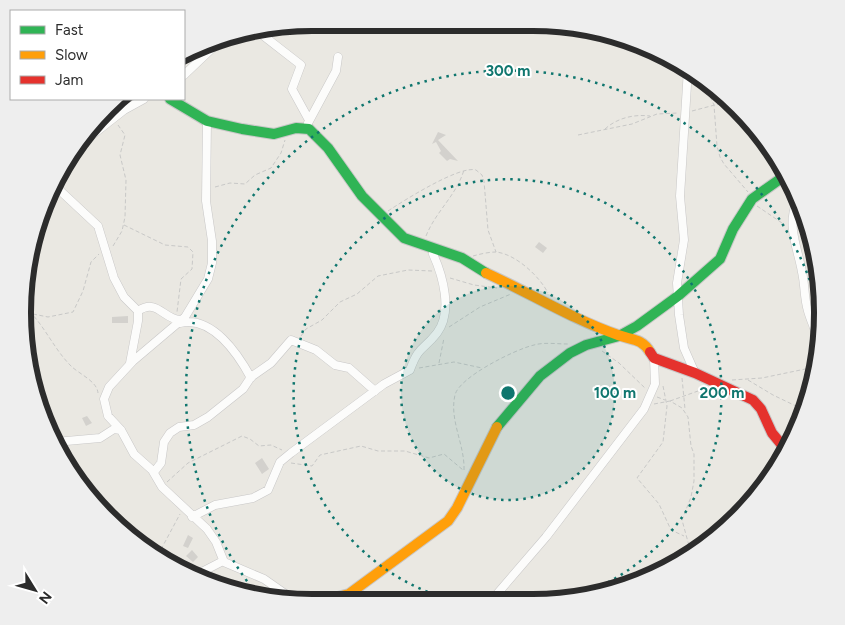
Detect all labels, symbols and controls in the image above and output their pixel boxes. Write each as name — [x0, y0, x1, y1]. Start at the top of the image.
legend — [10, 10, 185, 100]
text: Fast — [55, 21, 84, 39]
text: Slow — [55, 46, 88, 64]
text: 300 m — [486, 62, 530, 80]
text: Jam — [55, 71, 83, 89]
centre of rings — [499, 384, 517, 402]
text: 100 m — [594, 384, 636, 402]
text: 200 m — [700, 384, 744, 402]
north arrow — [10, 565, 60, 615]
text: N — [35, 588, 55, 607]

